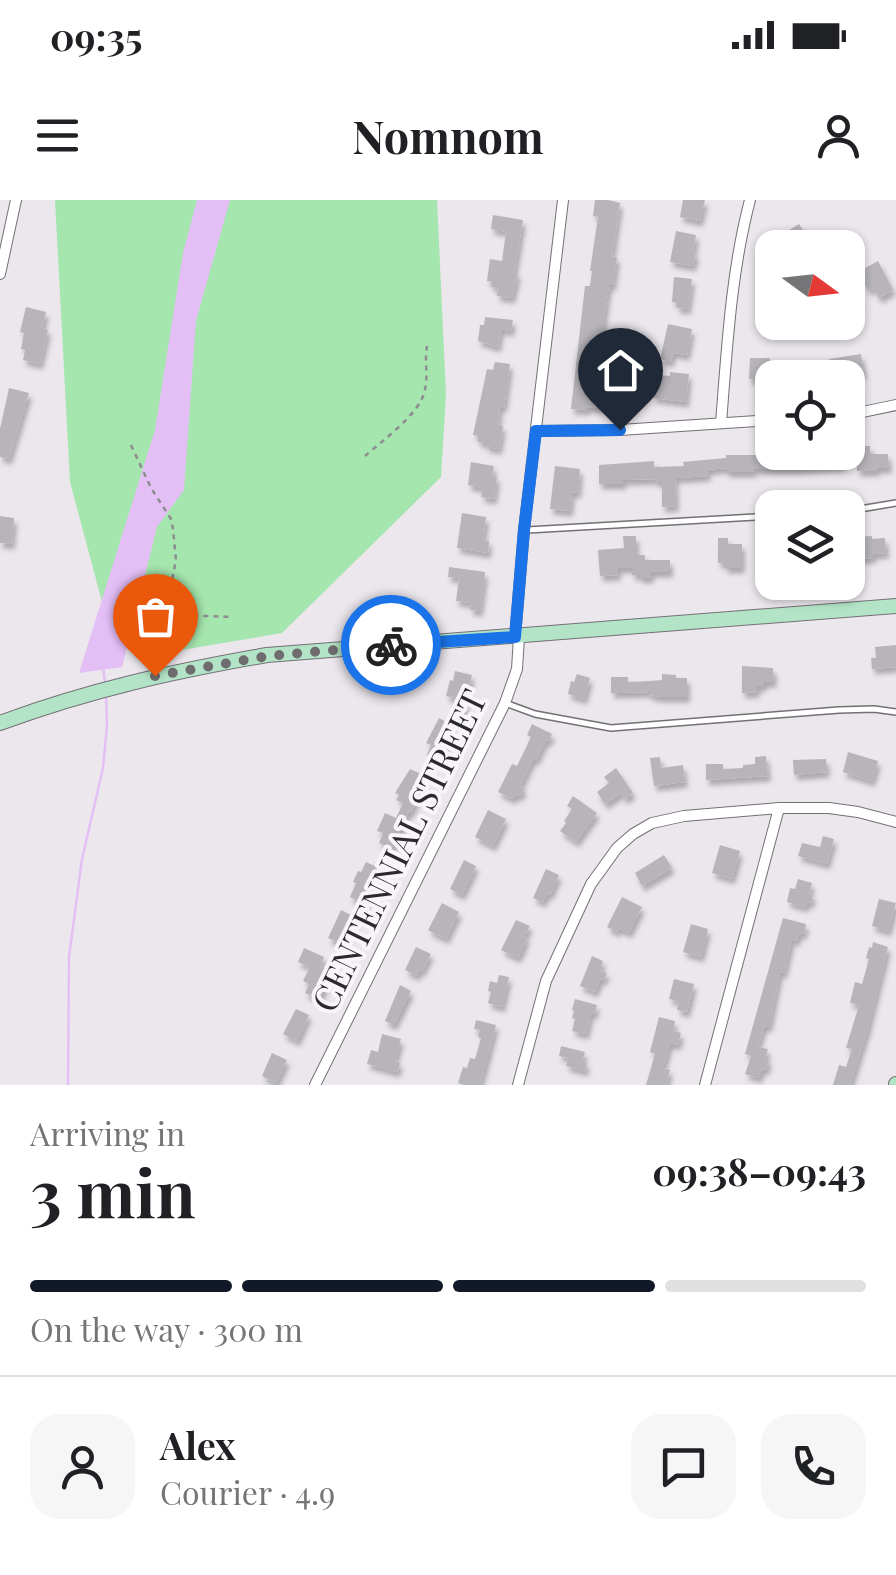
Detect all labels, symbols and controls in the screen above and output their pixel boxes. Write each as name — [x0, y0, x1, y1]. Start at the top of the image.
text: 09:35 — [50, 10, 143, 61]
text: Nomnom — [352, 105, 544, 165]
icon: menu — [30, 108, 85, 163]
icon: person — [811, 108, 866, 163]
north arrow — [755, 230, 865, 340]
map controls — [755, 230, 865, 600]
pin — [578, 328, 663, 431]
icon: home — [593, 343, 648, 398]
button: locate — [755, 360, 865, 470]
button: layers — [755, 490, 865, 600]
pin — [113, 574, 198, 677]
icon: bag — [128, 589, 183, 644]
courier — [341, 595, 441, 695]
icon: bike — [364, 618, 419, 673]
street label: CENTENNIAL STREET — [299, 681, 496, 1019]
text: Arriving in — [30, 1111, 185, 1154]
text: 09:38–09:43 — [652, 1145, 866, 1196]
text: 3 min — [30, 1148, 196, 1234]
text: On the way · 300 m — [30, 1307, 303, 1350]
button: person — [30, 1414, 135, 1519]
button: chat — [631, 1414, 736, 1519]
button: phone — [761, 1414, 866, 1519]
text: Alex — [160, 1419, 236, 1470]
text: Courier · 4.9 — [160, 1470, 335, 1513]

